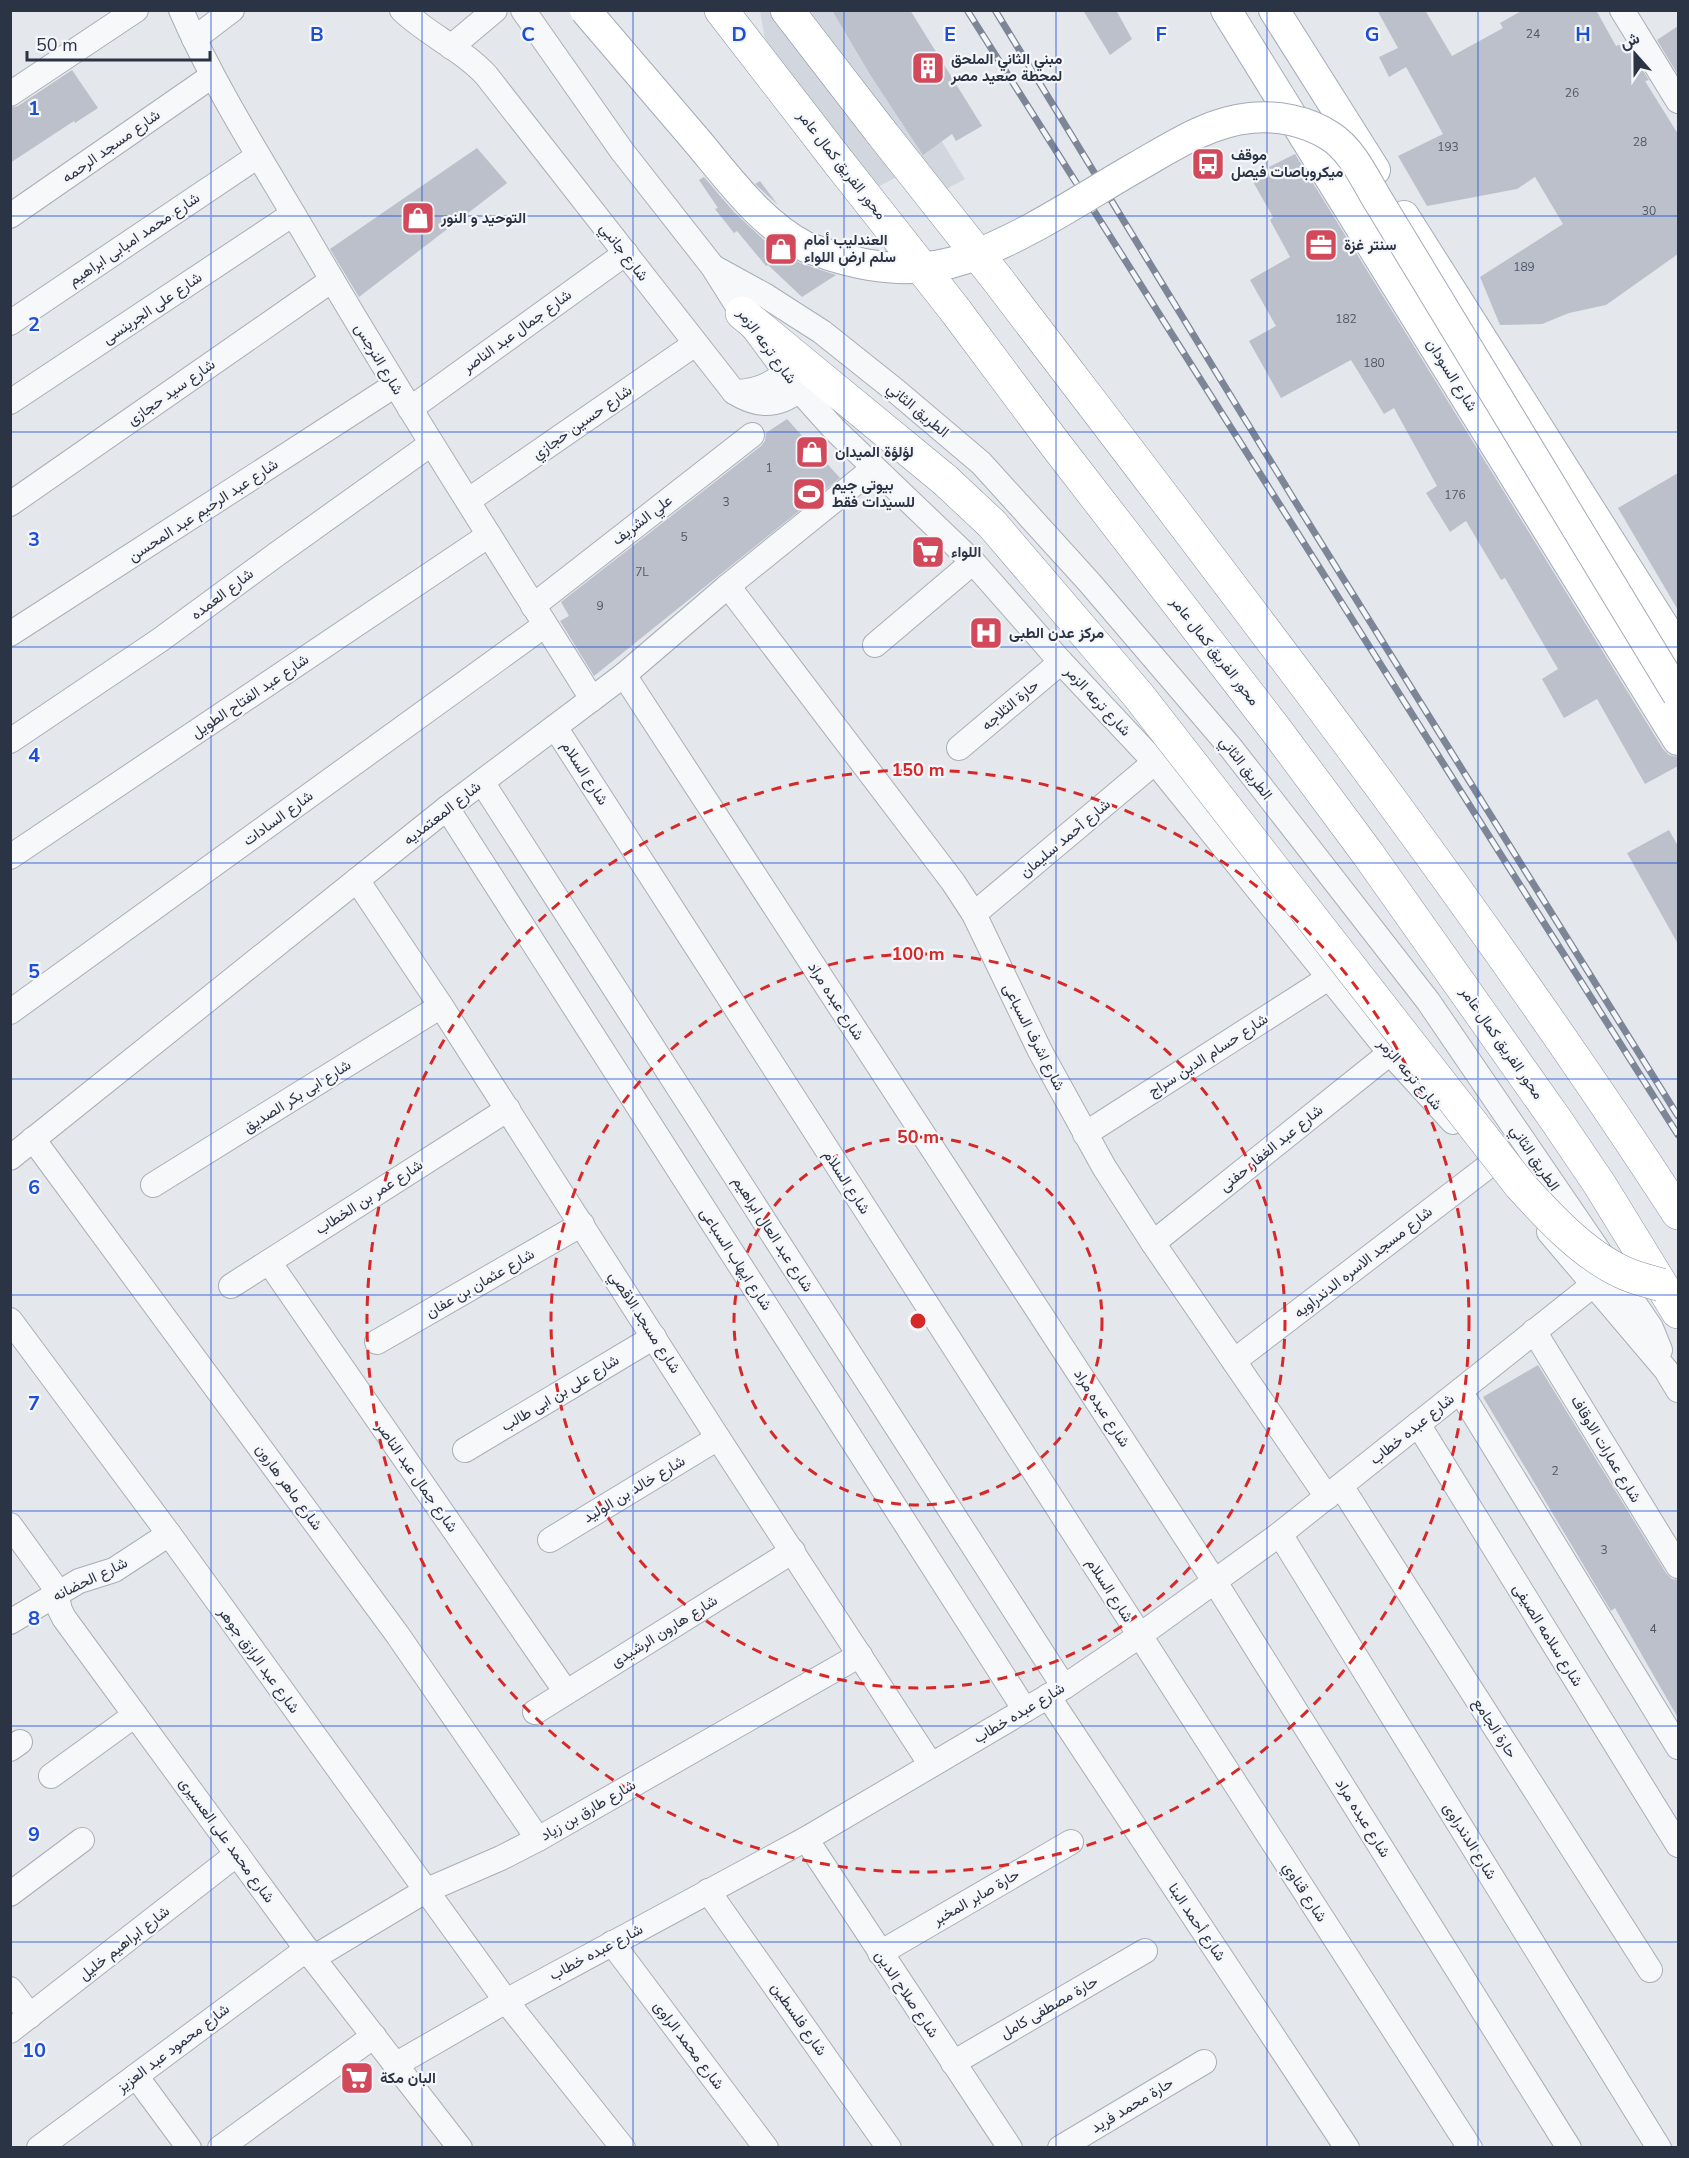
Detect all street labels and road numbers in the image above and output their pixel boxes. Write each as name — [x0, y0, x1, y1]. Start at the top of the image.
street label: شارع مسجد الرحمه — [58, 105, 165, 188]
street label: محور الفريق كمال عامر — [792, 106, 891, 224]
street label: شارع محمد امبابى ابراهيم — [64, 188, 204, 291]
street label: شارع جانبي — [593, 219, 653, 287]
street label: شارع على الجرينسى — [98, 267, 206, 350]
street label: شارع جمال عبد الناصر — [458, 285, 576, 379]
street label: شارع ترعه الزمر — [731, 303, 801, 389]
street label: شارع النرجس — [349, 320, 408, 399]
street label: شارع السودان — [1421, 335, 1482, 416]
street label: شارع سيد حجازى — [123, 354, 220, 431]
street label: الطريق الثاني — [881, 378, 953, 444]
street label: شارع حسين حجازي — [528, 380, 638, 466]
street label: شارع عبد الرحيم عبد المحسن — [124, 454, 283, 567]
street label: علي الشريف — [608, 490, 678, 552]
street label: شارع العمده — [186, 564, 258, 625]
street label: محور الفريق كمال عامر — [1165, 592, 1264, 710]
street label: شارع عبد الفتاح الطويل — [187, 649, 313, 744]
street label: شارع ترعه الزمر — [1059, 661, 1136, 741]
street label: حارة الثلاجه — [977, 675, 1043, 735]
street label: الطريق الثاني — [1213, 732, 1277, 806]
street label: شارع السلام — [556, 737, 613, 810]
street label: شارع المعتمديه — [399, 776, 486, 850]
street label: شارع السادات — [239, 786, 318, 851]
street label: شارع أحمد سليمان — [1015, 794, 1115, 883]
street label: شارع عبده مراد — [802, 958, 869, 1045]
street label: شارع اشرف السباعى — [997, 980, 1070, 1095]
street label: محور الفريق كمال عامر — [1455, 982, 1548, 1103]
street label: شارع حسام الدين سراج — [1144, 1009, 1272, 1102]
street label: شارع ترعه الزمر — [1372, 1033, 1447, 1115]
street label: شارع ابى بكر الصديق — [239, 1055, 355, 1138]
street label: شارع عبد الغفار حفنى — [1215, 1100, 1328, 1197]
street label: الطريق الثاني — [1503, 1121, 1564, 1196]
street label: شارع السلام — [818, 1146, 875, 1219]
street label: شارع عمر بن الخطاب — [311, 1155, 427, 1240]
street label: شارع عبد العال ابراهيم — [727, 1172, 818, 1296]
street label: شارع مسجد الاسره الدندراويه — [1290, 1201, 1437, 1323]
street label: شارع ايهاب السباعى — [695, 1204, 777, 1315]
street label: شارع عثمان بن عفان — [422, 1244, 539, 1323]
street label: شارع مسجد الاقصي — [602, 1267, 686, 1379]
street label: شارع على بن ابى طالب — [497, 1350, 623, 1437]
street label: شارع عبده مراد — [1068, 1365, 1135, 1452]
street label: شارع عبده خطاب — [1366, 1389, 1459, 1470]
street label: شارع عمارات الاوقاف — [1565, 1392, 1646, 1507]
street label: شارع جمال عبد الناصر — [370, 1417, 463, 1537]
street label: شارع ماهر هارون — [250, 1440, 327, 1535]
street label: شارع خالد بن الوليد — [579, 1451, 689, 1528]
street label: شارع الحضانه — [49, 1552, 131, 1607]
street label: شارع السلام — [1081, 1554, 1138, 1627]
street label: شارع سلامه الصيفى — [1507, 1580, 1588, 1691]
street label: شارع هارون الرشيدى — [607, 1590, 722, 1673]
street label: شارع عبد الرازق جوهر — [212, 1602, 304, 1718]
street label: شارع عبده خطاب — [970, 1678, 1069, 1749]
street label: حارة الجامع — [1467, 1694, 1522, 1762]
street label: شارع محمد على العسيرى — [174, 1773, 279, 1907]
street label: شارع طارق بن زياد — [537, 1775, 640, 1846]
street label: شارع عبده مراد — [1330, 1775, 1395, 1862]
street label: شارع الدندراوى — [1438, 1799, 1502, 1884]
street label: شارع قناوي — [1276, 1858, 1332, 1927]
street label: حارة صابر المخبر — [928, 1864, 1023, 1930]
street label: شارع أحمد البنا — [1163, 1879, 1231, 1966]
street label: شارع ابراهيم خليل — [74, 1901, 174, 1986]
street label: شارع عبده خطاب — [546, 1919, 647, 1986]
street label: شارع صلاح الدين — [870, 1946, 944, 2042]
street label: حارة مصطفى كامل — [997, 1971, 1101, 2043]
street label: شارع فلسطين — [766, 1978, 832, 2060]
street label: شارع محمد الراوى — [648, 1997, 729, 2094]
street label: شارع محمود عبد العزيز — [112, 1999, 234, 2098]
street label: حارة محمد فريد — [1087, 2073, 1177, 2137]

